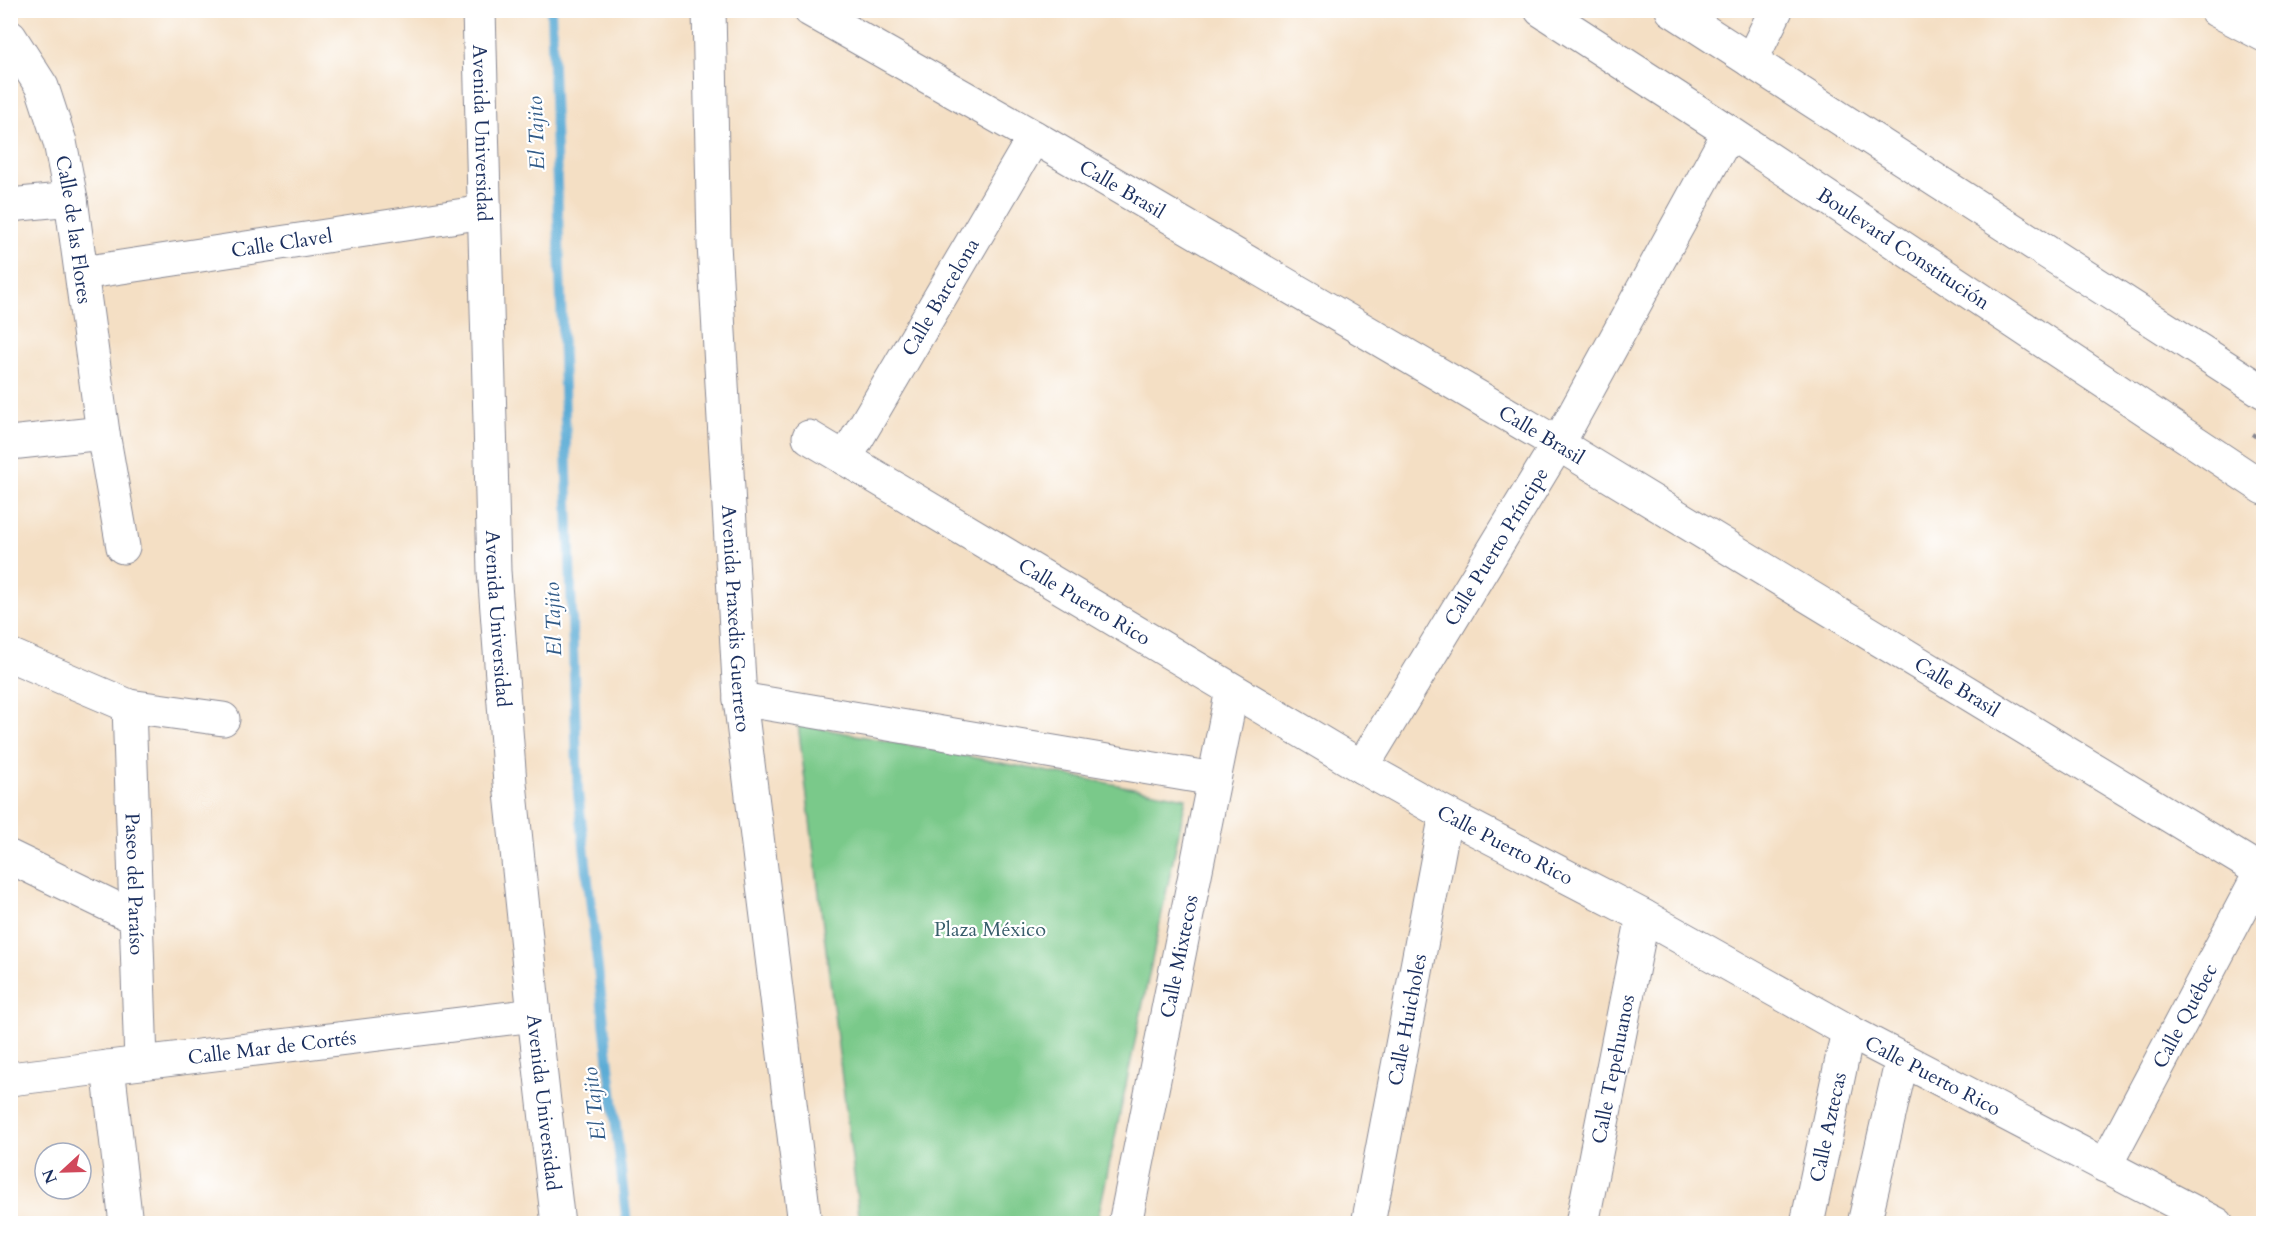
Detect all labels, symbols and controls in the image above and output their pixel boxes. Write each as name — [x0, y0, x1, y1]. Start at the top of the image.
street label: Avenida Universidad — [466, 44, 498, 222]
water label: El Tajito — [521, 95, 552, 170]
street label: Calle de las Flores — [49, 153, 98, 306]
street label: Calle Brasil — [1074, 153, 1170, 225]
street label: Boulevard Constitución — [1812, 181, 1996, 316]
street label: Calle Clavel — [229, 222, 334, 264]
street label: Calle Barcelona — [895, 233, 986, 361]
street label: Calle Brasil — [1493, 399, 1590, 471]
street label: Calle Puerto Príncipe — [1438, 462, 1555, 631]
street label: Avenida Praxedis Guerrero — [715, 504, 757, 734]
street label: Avenida Universidad — [479, 530, 517, 708]
street label: Calle Puerto Rico — [1013, 552, 1156, 652]
water label: El Tajito — [538, 581, 569, 656]
street label: Calle Brasil — [1909, 651, 2005, 723]
street label: Calle Puerto Rico — [1432, 799, 1578, 892]
street label: Paseo del Paraíso — [119, 812, 150, 956]
street label: Calle Mixtecos — [1154, 892, 1205, 1020]
park label: Plaza México — [934, 916, 1046, 943]
street label: Calle Huicholes — [1382, 952, 1433, 1088]
street label: Calle Québec — [2146, 959, 2224, 1073]
street label: Calle Tepehuanos — [1585, 992, 1641, 1146]
street label: Avenida Universidad — [520, 1013, 567, 1192]
street label: Calle Mar de Cortés — [186, 1024, 358, 1071]
street label: Calle Puerto Rico — [1860, 1029, 2005, 1123]
water label: El Tajito — [576, 1065, 613, 1142]
street label: Calle Aztecas — [1803, 1070, 1853, 1185]
north arrow — [33, 1141, 93, 1201]
text: N — [37, 1166, 63, 1187]

